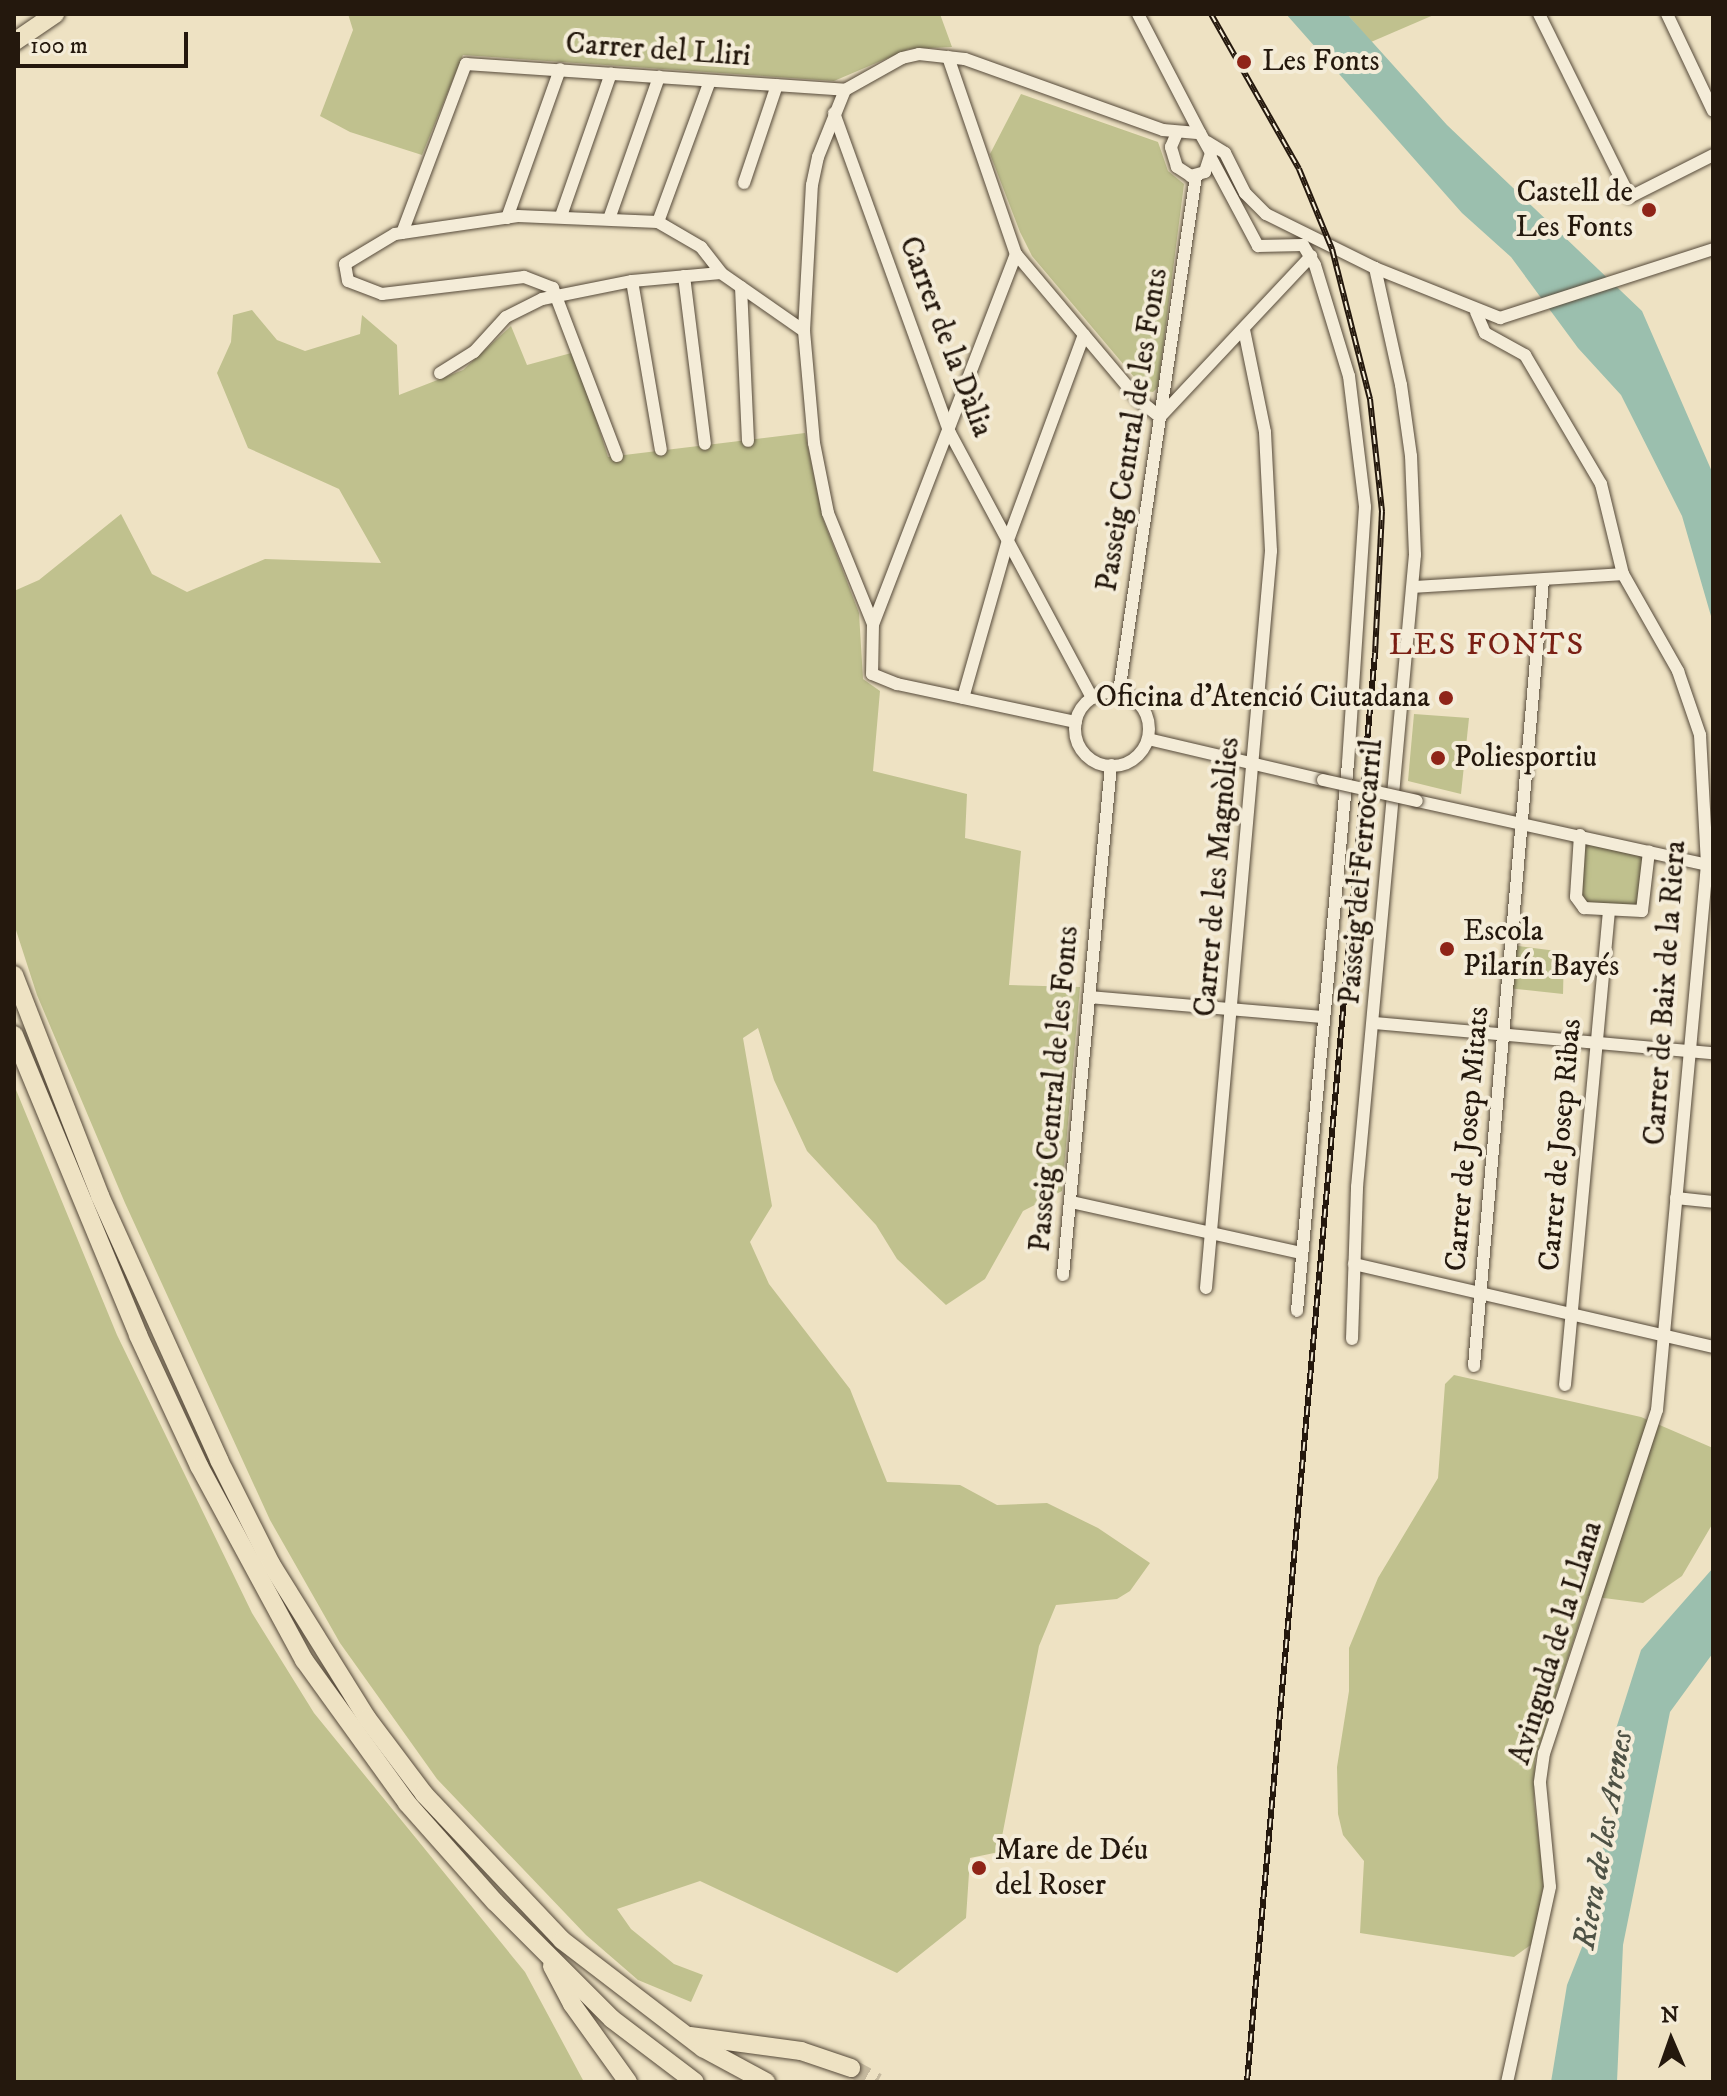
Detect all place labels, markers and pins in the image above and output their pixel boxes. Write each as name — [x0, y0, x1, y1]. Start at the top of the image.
place label: Les Fonts — [1262, 44, 1380, 80]
marker: Les Fonts — [1233, 51, 1255, 73]
place label: Castell de Les Fonts — [1515, 175, 1633, 246]
marker: Castell de Les Fonts — [1640, 201, 1658, 219]
place label: Oficina d'Atenció Ciutadana — [1096, 680, 1430, 716]
marker: Oficina d'Atenció Ciutadana — [1437, 689, 1455, 707]
place label: Poliesportiu — [1454, 740, 1597, 776]
marker: Poliesportiu — [1429, 749, 1447, 767]
place label: Escola Pilarín Bayés — [1463, 914, 1619, 984]
marker: Escola Pilarín Bayés — [1438, 940, 1456, 958]
place label: Mare de Déu del Roser — [995, 1833, 1148, 1904]
marker: Mare de Déu del Roser — [970, 1859, 988, 1877]

